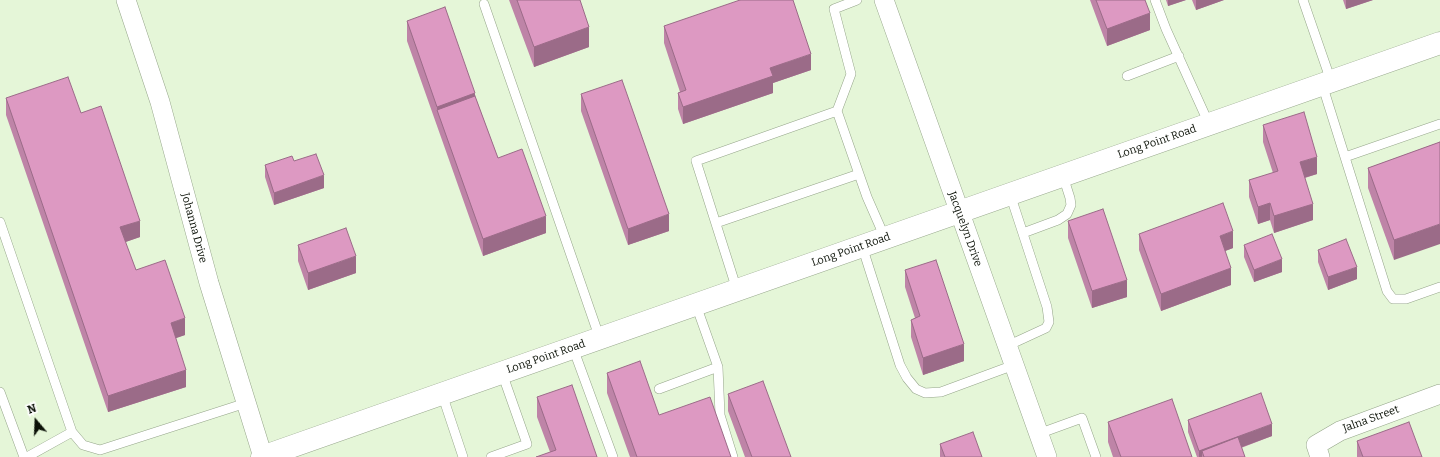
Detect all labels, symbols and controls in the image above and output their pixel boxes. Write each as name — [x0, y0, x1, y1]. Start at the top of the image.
street label: Long Point Road — [1116, 122, 1198, 162]
street label: Jacquelyn Drive — [945, 190, 985, 268]
street label: Johanna Drive — [178, 192, 210, 264]
street label: Long Point Road — [810, 230, 892, 270]
street label: Long Point Road — [505, 337, 587, 377]
north arrow — [16, 401, 56, 441]
text: N — [26, 402, 38, 417]
street label: Jalna Street — [1341, 403, 1401, 435]

